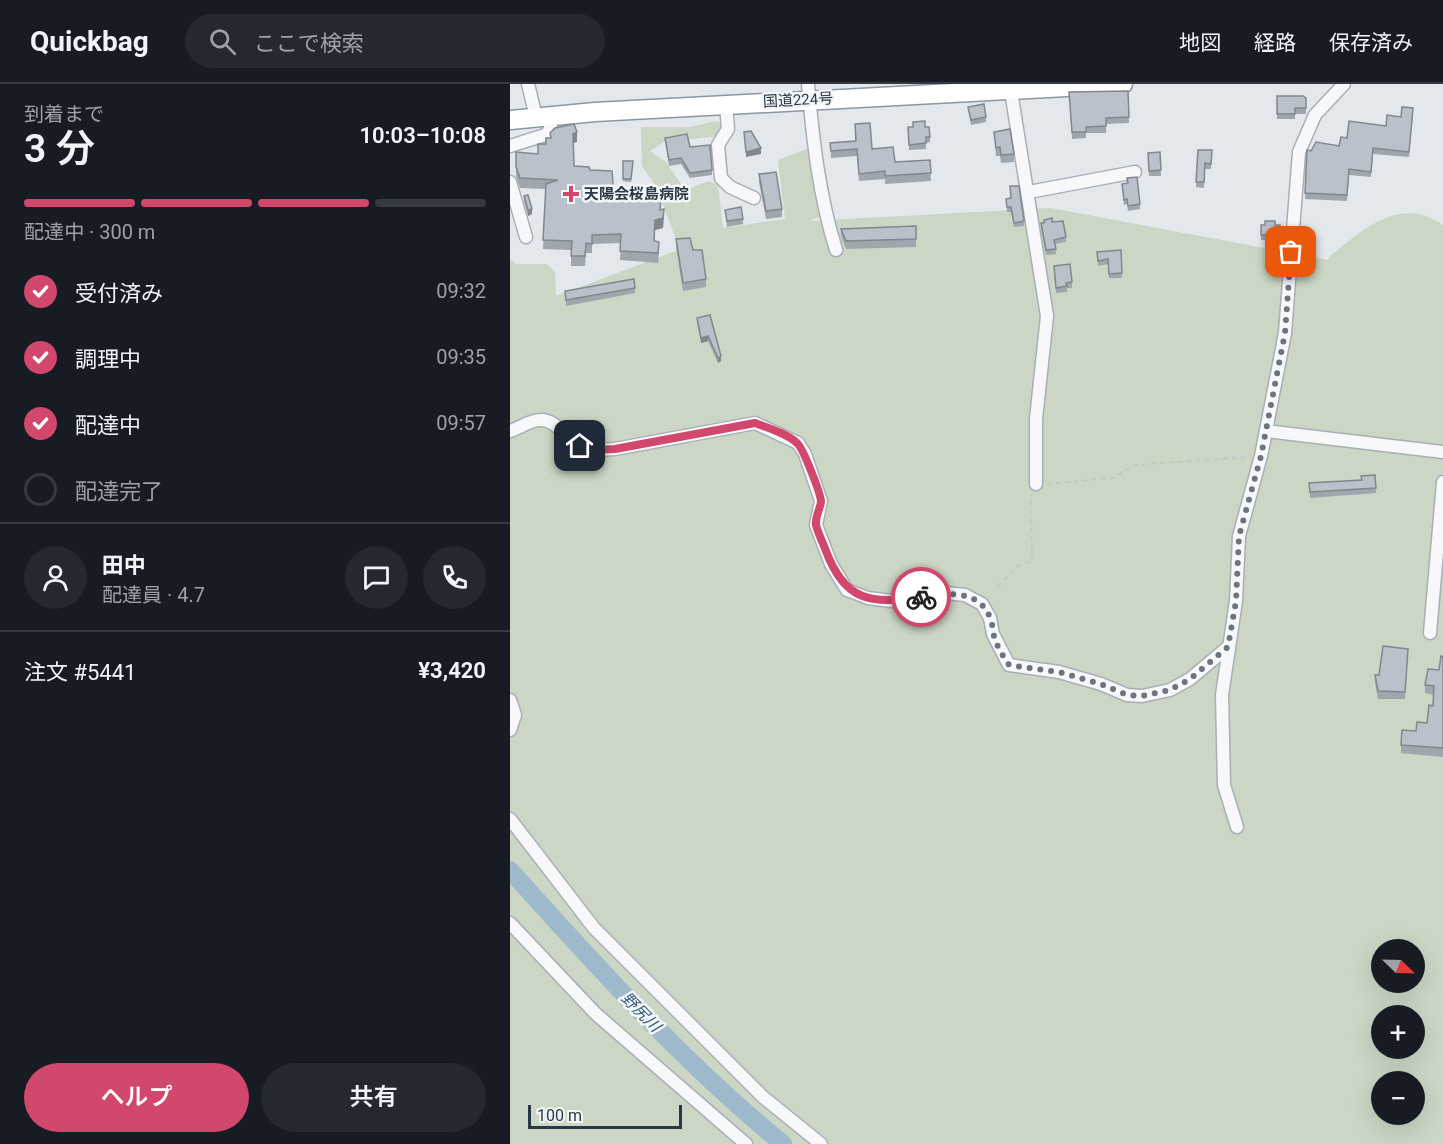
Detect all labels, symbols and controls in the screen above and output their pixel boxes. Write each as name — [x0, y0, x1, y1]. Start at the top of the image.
search box — [185, 14, 605, 68]
text: Quickbag — [30, 25, 149, 58]
icon: search — [206, 25, 239, 58]
text: ここで検索 — [254, 31, 364, 56]
text: 地図 — [1179, 31, 1221, 55]
text: 経路 — [1254, 31, 1296, 55]
text: 保存済み — [1329, 31, 1413, 55]
street label: 国道224号 — [762, 89, 834, 111]
text: 到着まで — [24, 102, 104, 126]
text: 10:03–10:08 — [359, 123, 486, 148]
text: 3 分 — [24, 126, 95, 172]
marker: 天陽会桜島病院 — [562, 185, 580, 203]
place label: 天陽会桜島病院 — [584, 185, 689, 203]
text: 配達中 · 300 m — [24, 220, 155, 244]
pin — [1265, 226, 1316, 277]
icon: bag — [1274, 235, 1307, 268]
icon: check — [24, 275, 57, 308]
text: 09:32 — [436, 279, 486, 303]
text: 受付済み — [75, 281, 163, 306]
icon: check — [24, 341, 57, 374]
text: 09:35 — [436, 345, 486, 369]
text: 調理中 — [75, 347, 141, 372]
icon: check — [24, 407, 57, 440]
text: 09:57 — [436, 411, 486, 435]
text: 配達中 — [75, 413, 141, 438]
pin — [554, 420, 605, 471]
icon: home — [563, 429, 596, 462]
text: 配達完了 — [75, 479, 163, 504]
button: person — [24, 546, 87, 609]
button: chat — [345, 546, 408, 609]
button: phone — [423, 546, 486, 609]
text: 田中 — [102, 553, 146, 578]
courier — [891, 567, 951, 627]
icon: bike — [905, 581, 938, 614]
text: 配達員 · 4.7 — [102, 583, 205, 607]
text: ¥3,420 — [418, 658, 486, 683]
text: 注文 #5441 — [24, 660, 136, 685]
north arrow — [1371, 939, 1425, 993]
map controls — [1371, 939, 1425, 1125]
water label: 野尻川 — [617, 988, 666, 1037]
button: + — [1371, 1005, 1425, 1059]
button: ヘルプ — [24, 1063, 249, 1132]
button: 共有 — [261, 1063, 486, 1132]
button: − — [1371, 1071, 1425, 1125]
scale bar — [528, 1102, 682, 1130]
text: 100 m — [537, 1106, 582, 1125]

